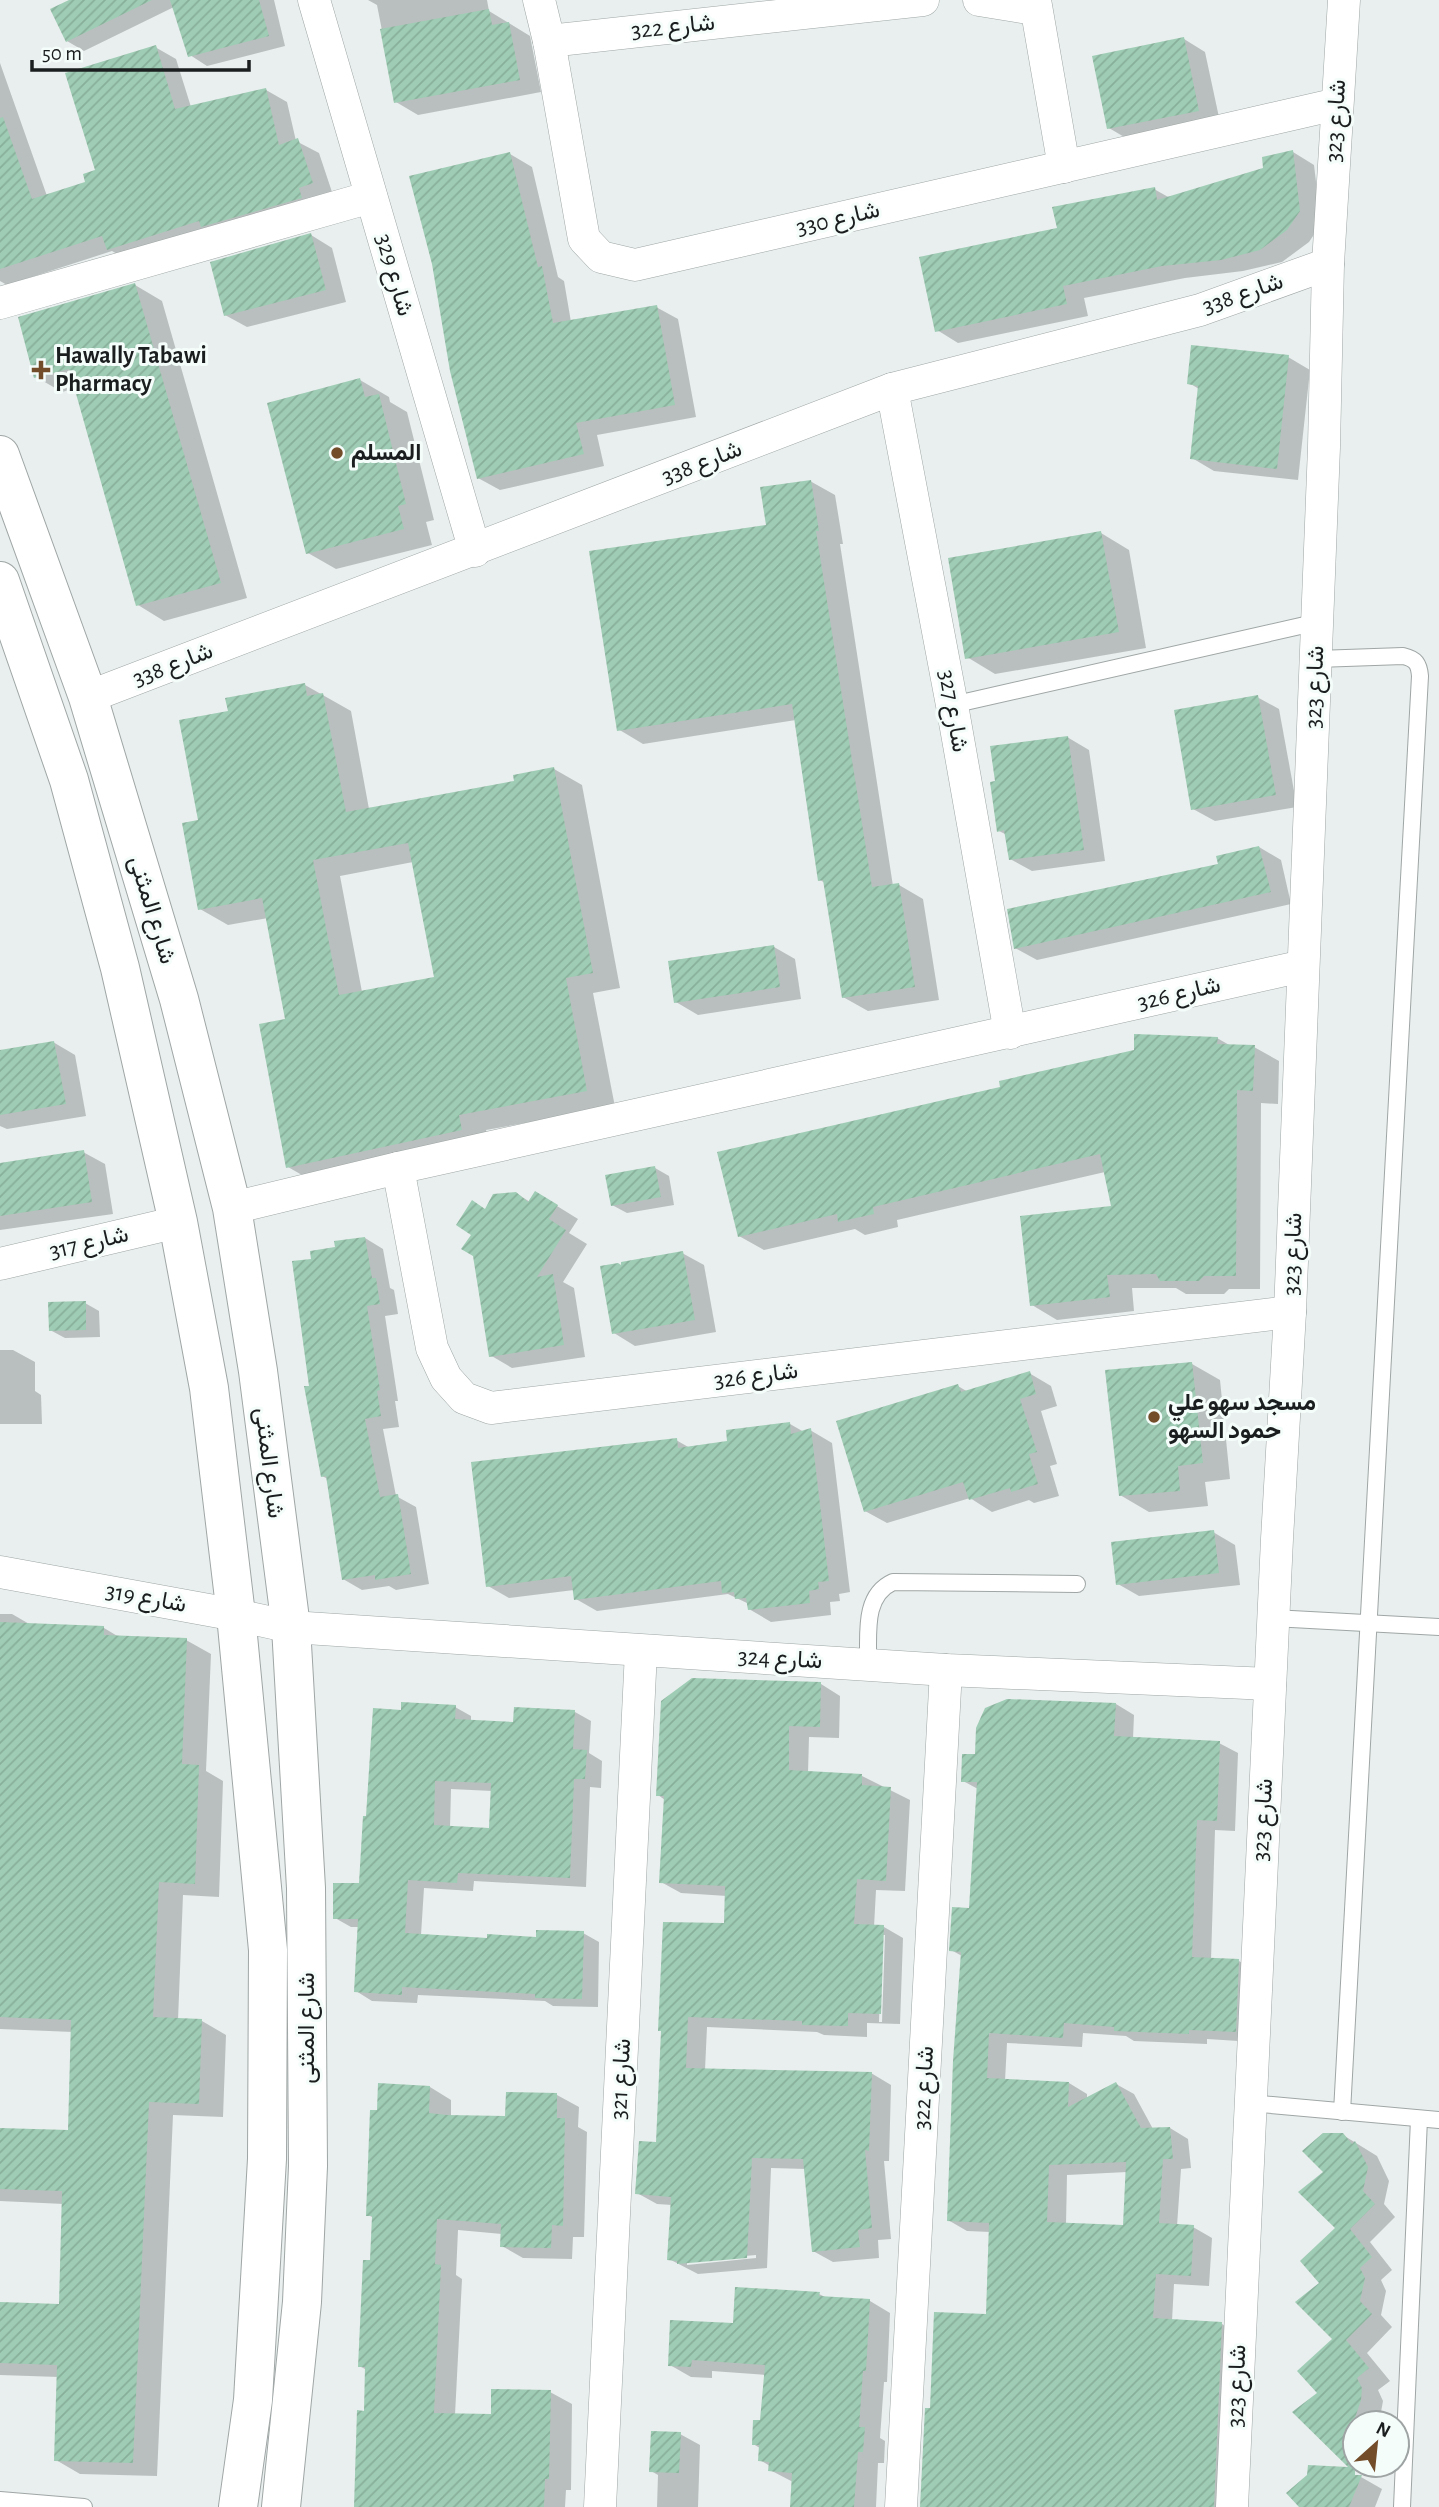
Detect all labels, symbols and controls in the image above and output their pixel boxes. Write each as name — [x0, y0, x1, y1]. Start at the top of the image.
street label: شارع 322 — [630, 11, 716, 46]
scale bar — [32, 28, 248, 72]
text: 50 m — [42, 43, 82, 64]
street label: شارع 323 — [1322, 79, 1353, 163]
street label: شارع 330 — [794, 198, 883, 243]
street label: شارع 329 — [368, 231, 417, 320]
street label: شارع 338 — [1200, 269, 1287, 322]
place label: Hawally Tabawi Pharmacy — [55, 344, 207, 396]
marker: Hawally Tabawi Pharmacy — [33, 362, 49, 378]
street label: شارع 338 — [659, 437, 746, 492]
place label: المسلم — [351, 441, 422, 468]
marker: المسلم — [329, 445, 345, 461]
street label: شارع 338 — [130, 639, 217, 694]
street label: شارع 323 — [1302, 645, 1331, 729]
street label: شارع 327 — [931, 668, 972, 755]
street label: شارع المثنى — [121, 853, 180, 968]
street label: شارع 326 — [1135, 973, 1223, 1018]
street label: شارع 323 — [1280, 1212, 1309, 1296]
street label: شارع 317 — [47, 1222, 132, 1267]
street label: شارع 326 — [713, 1359, 800, 1396]
place label: مسجد سهو علي حمود السهو — [1168, 1391, 1316, 1445]
street label: شارع المثنى — [247, 1406, 288, 1520]
marker: مسجد سهو علي حمود السهو — [1146, 1409, 1162, 1425]
street label: شارع 319 — [103, 1579, 188, 1620]
street label: شارع 324 — [737, 1645, 823, 1676]
street label: شارع 323 — [1249, 1778, 1280, 1862]
street label: شارع المثنى — [295, 1972, 322, 2084]
street label: شارع 321 — [607, 2038, 638, 2120]
street label: شارع 322 — [910, 2045, 941, 2131]
street label: شارع 323 — [1224, 2344, 1253, 2428]
north arrow — [1341, 2409, 1411, 2479]
text: N — [1373, 2419, 1393, 2442]

